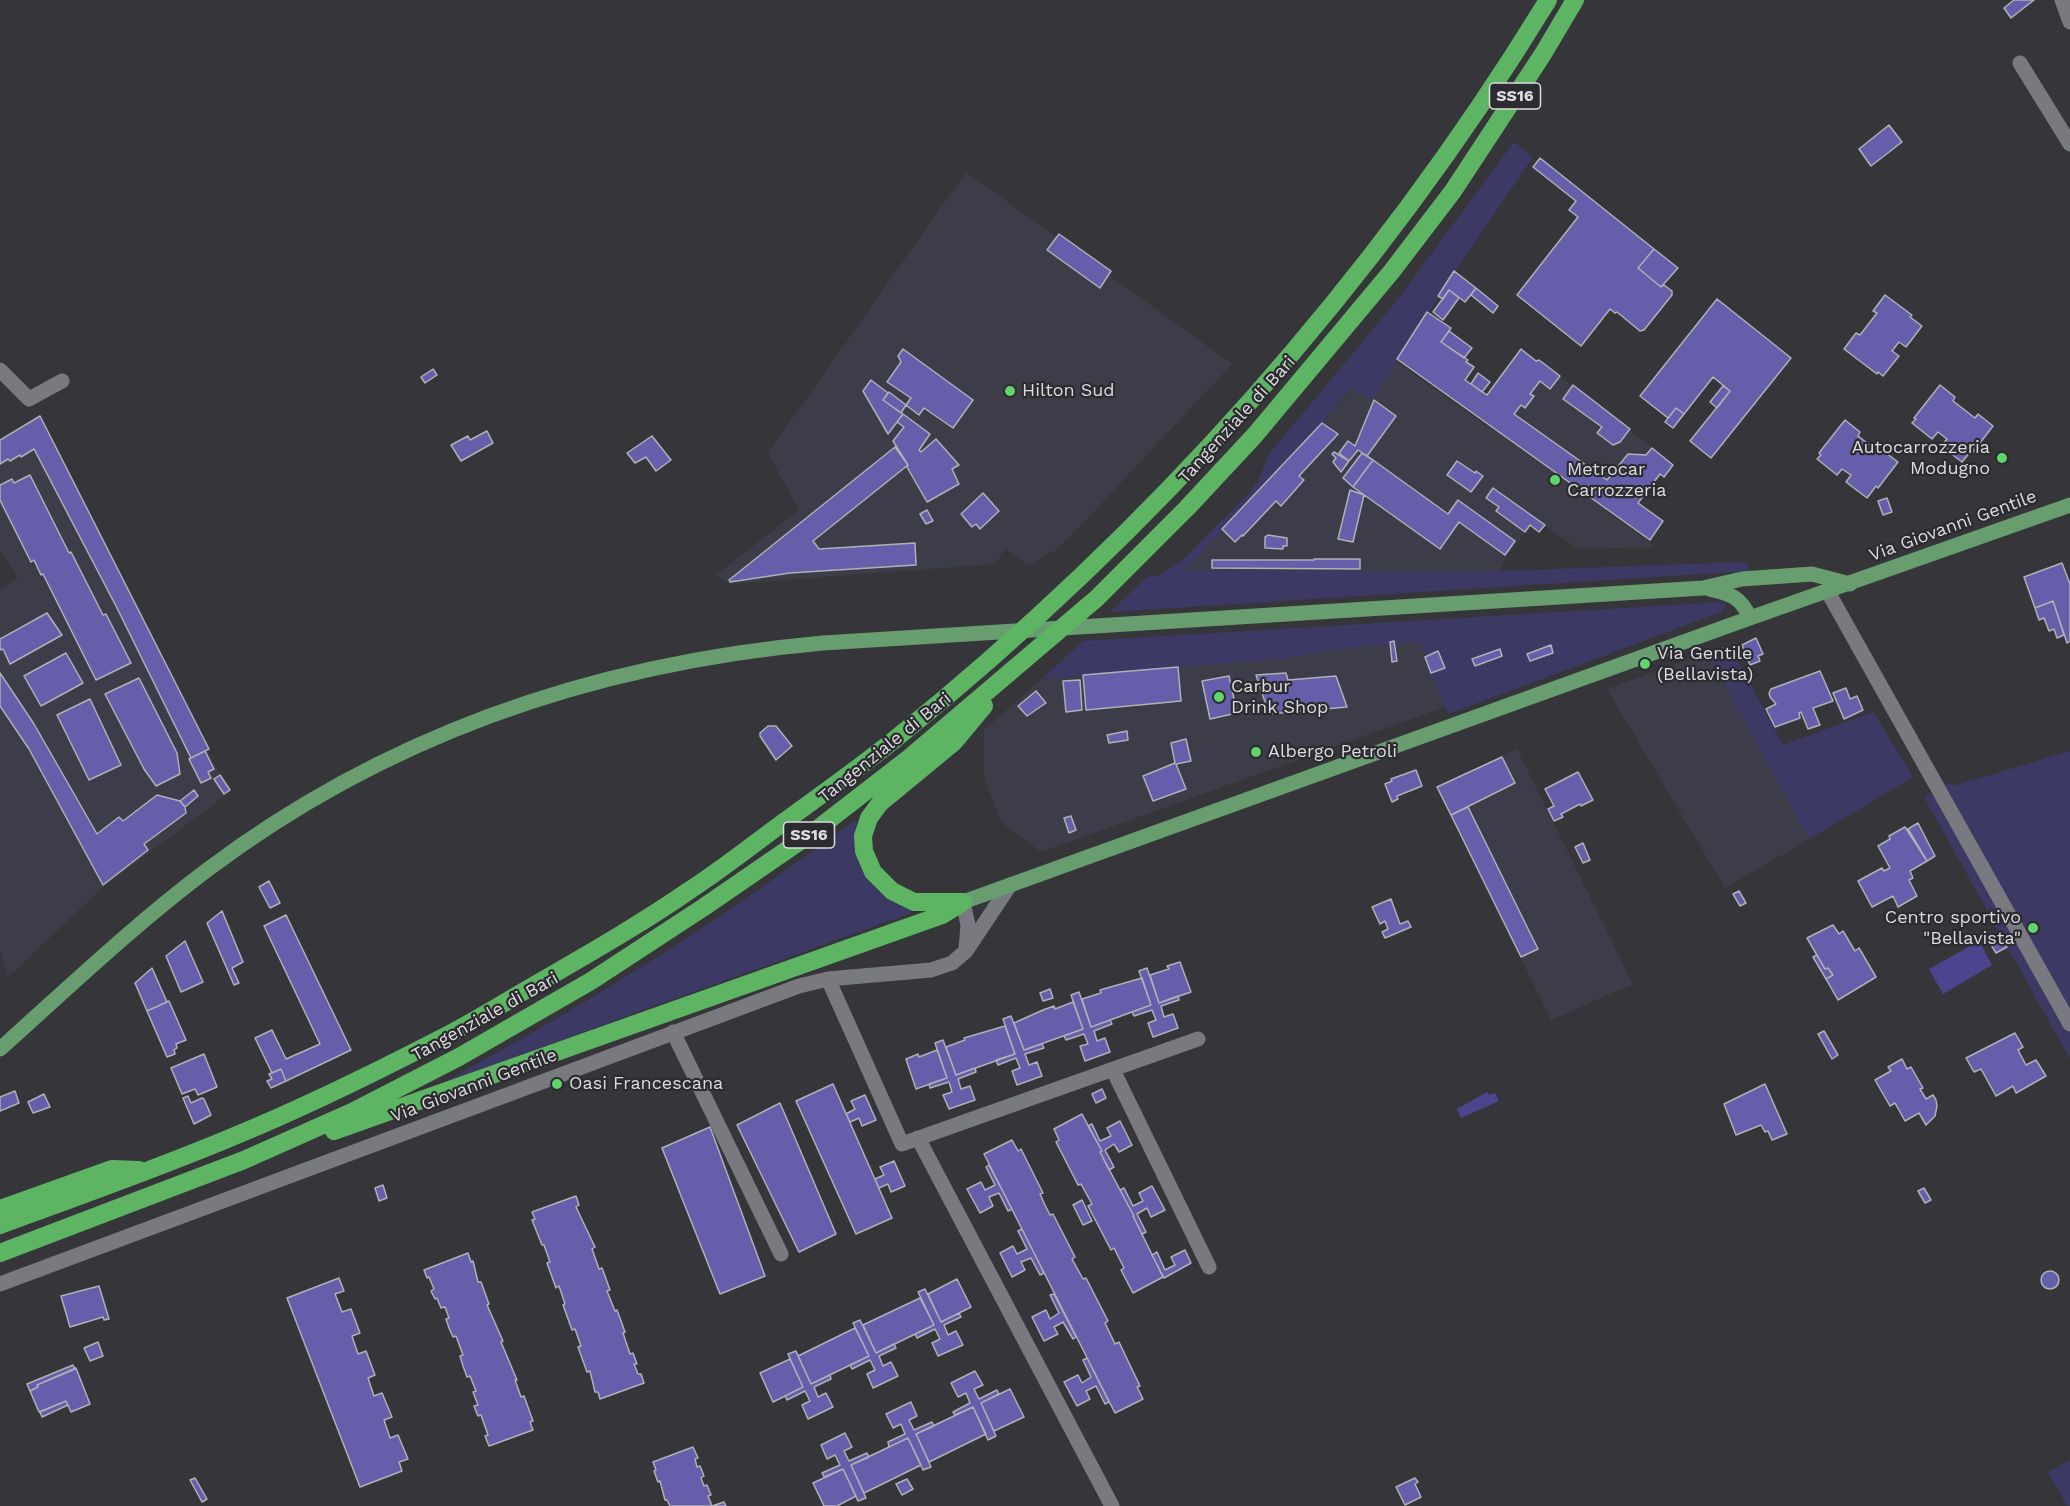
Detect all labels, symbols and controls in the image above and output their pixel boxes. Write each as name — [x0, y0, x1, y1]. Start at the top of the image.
road number: SS16 — [1490, 83, 1540, 109]
street label: Tangenziale di Bari — [1174, 352, 1300, 488]
place label: Hilton Sud — [1022, 380, 1115, 402]
marker: Hilton Sud — [1003, 384, 1017, 398]
place label: Autocarrozzeria Modugno — [1852, 437, 1990, 480]
marker: Autocarrozzeria Modugno — [1995, 451, 2009, 465]
place label: Metrocar Carrozzeria — [1567, 459, 1666, 502]
marker: Metrocar Carrozzeria — [1548, 473, 1562, 487]
street label: Via Giovanni Gentile — [1866, 486, 2040, 566]
place label: Via Gentile (Bellavista) — [1657, 643, 1753, 686]
marker: Via Gentile (Bellavista) — [1638, 657, 1652, 671]
place label: Carbur Drink Shop — [1231, 676, 1328, 718]
street label: Tangenziale di Bari — [814, 688, 956, 808]
marker: Carbur Drink Shop — [1212, 690, 1226, 704]
place label: Albergo Petroli — [1268, 741, 1397, 763]
marker: Albergo Petroli — [1249, 745, 1263, 759]
road number: SS16 — [784, 822, 834, 848]
place label: Centro sportivo "Bellavista" — [1885, 907, 2021, 950]
marker: Centro sportivo "Bellavista" — [2026, 921, 2040, 935]
street label: Tangenziale di Bari — [408, 968, 562, 1066]
street label: Via Giovanni Gentile — [388, 1044, 560, 1128]
place label: Oasi Francescana — [569, 1073, 723, 1095]
marker: Oasi Francescana — [550, 1077, 564, 1091]

